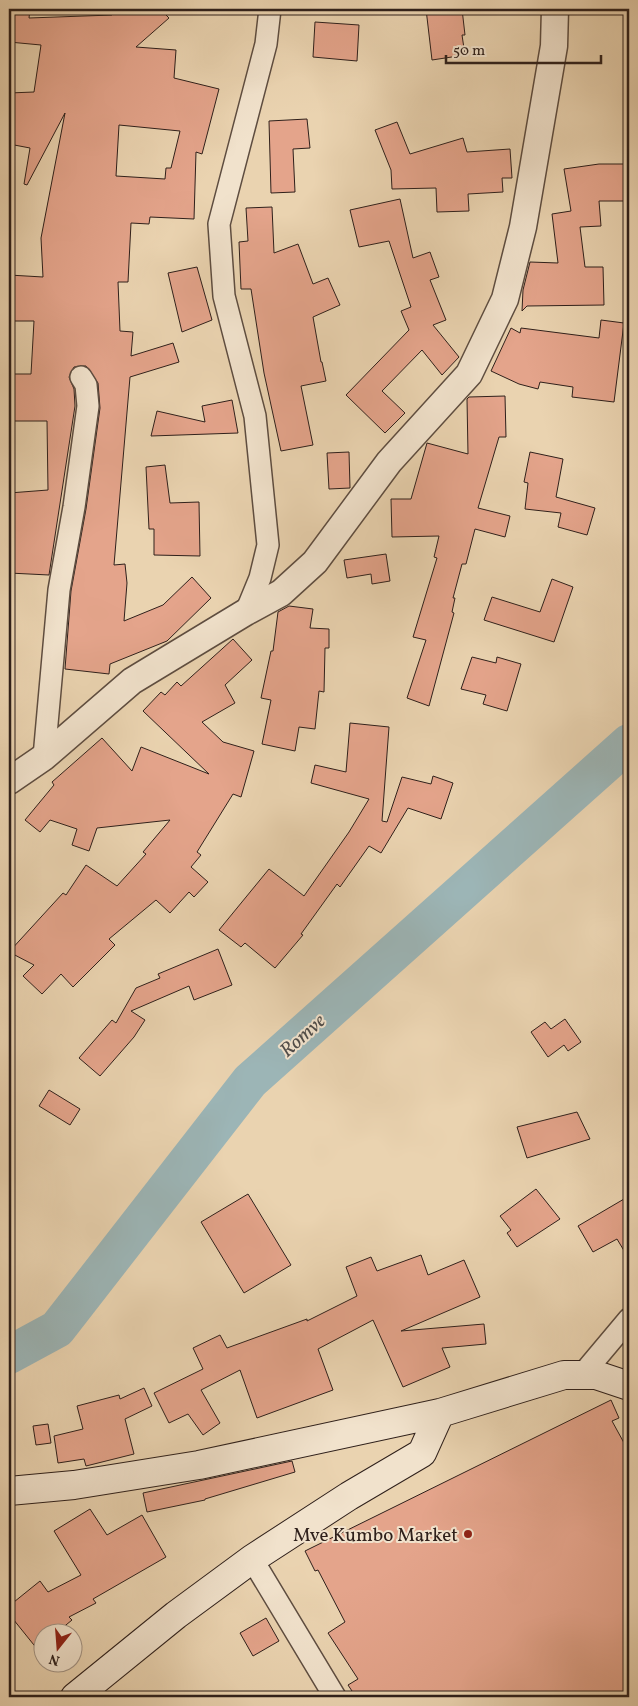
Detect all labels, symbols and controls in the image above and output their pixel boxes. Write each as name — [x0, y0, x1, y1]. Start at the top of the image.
scale bar — [446, 32, 600, 64]
text: 50 m — [453, 41, 485, 62]
water label: Romve — [274, 1008, 333, 1065]
place label: Mve Kumbo Market — [293, 1523, 458, 1549]
marker: Mve Kumbo Market — [462, 1528, 474, 1540]
north arrow — [32, 1624, 82, 1674]
text: N — [47, 1648, 62, 1670]

